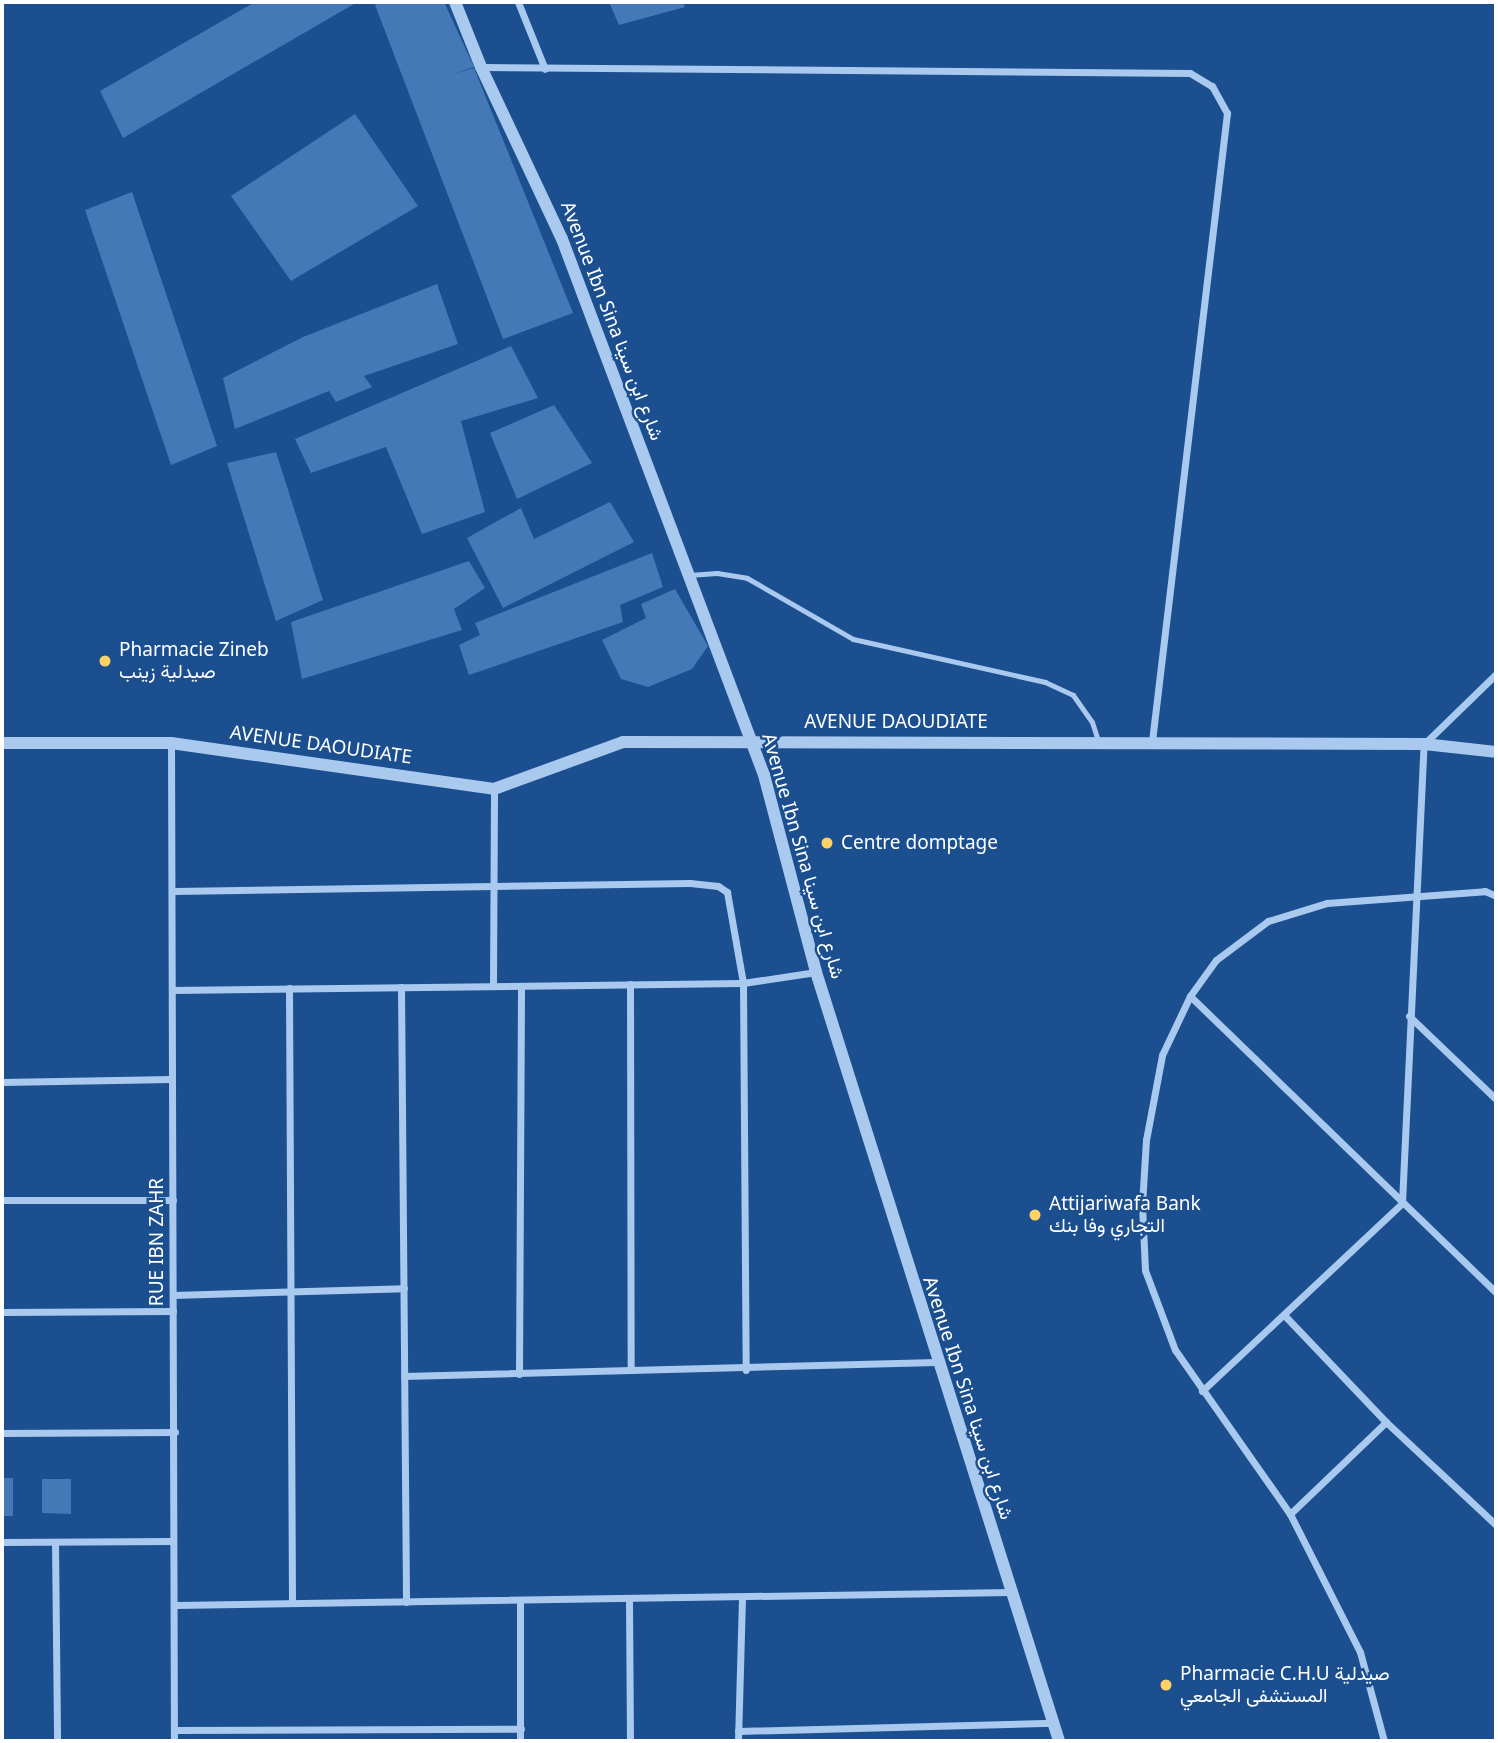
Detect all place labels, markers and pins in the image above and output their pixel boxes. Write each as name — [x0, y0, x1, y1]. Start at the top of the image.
place label: Pharmacie Zineb صيدلية زينب — [119, 639, 269, 683]
marker: Pharmacie Zineb صيدلية زينب — [97, 653, 113, 669]
place label: Centre domptage — [841, 832, 998, 854]
marker: Centre domptage — [819, 835, 835, 851]
place label: Attijariwafa Bank التجاري وفا بنك — [1049, 1193, 1201, 1237]
marker: Attijariwafa Bank التجاري وفا بنك — [1027, 1207, 1043, 1223]
place label: Pharmacie C.H.U صيدلية المستشفى الجامعي — [1180, 1663, 1390, 1707]
marker: Pharmacie C.H.U صيدلية المستشفى الجامعي — [1158, 1677, 1174, 1693]

